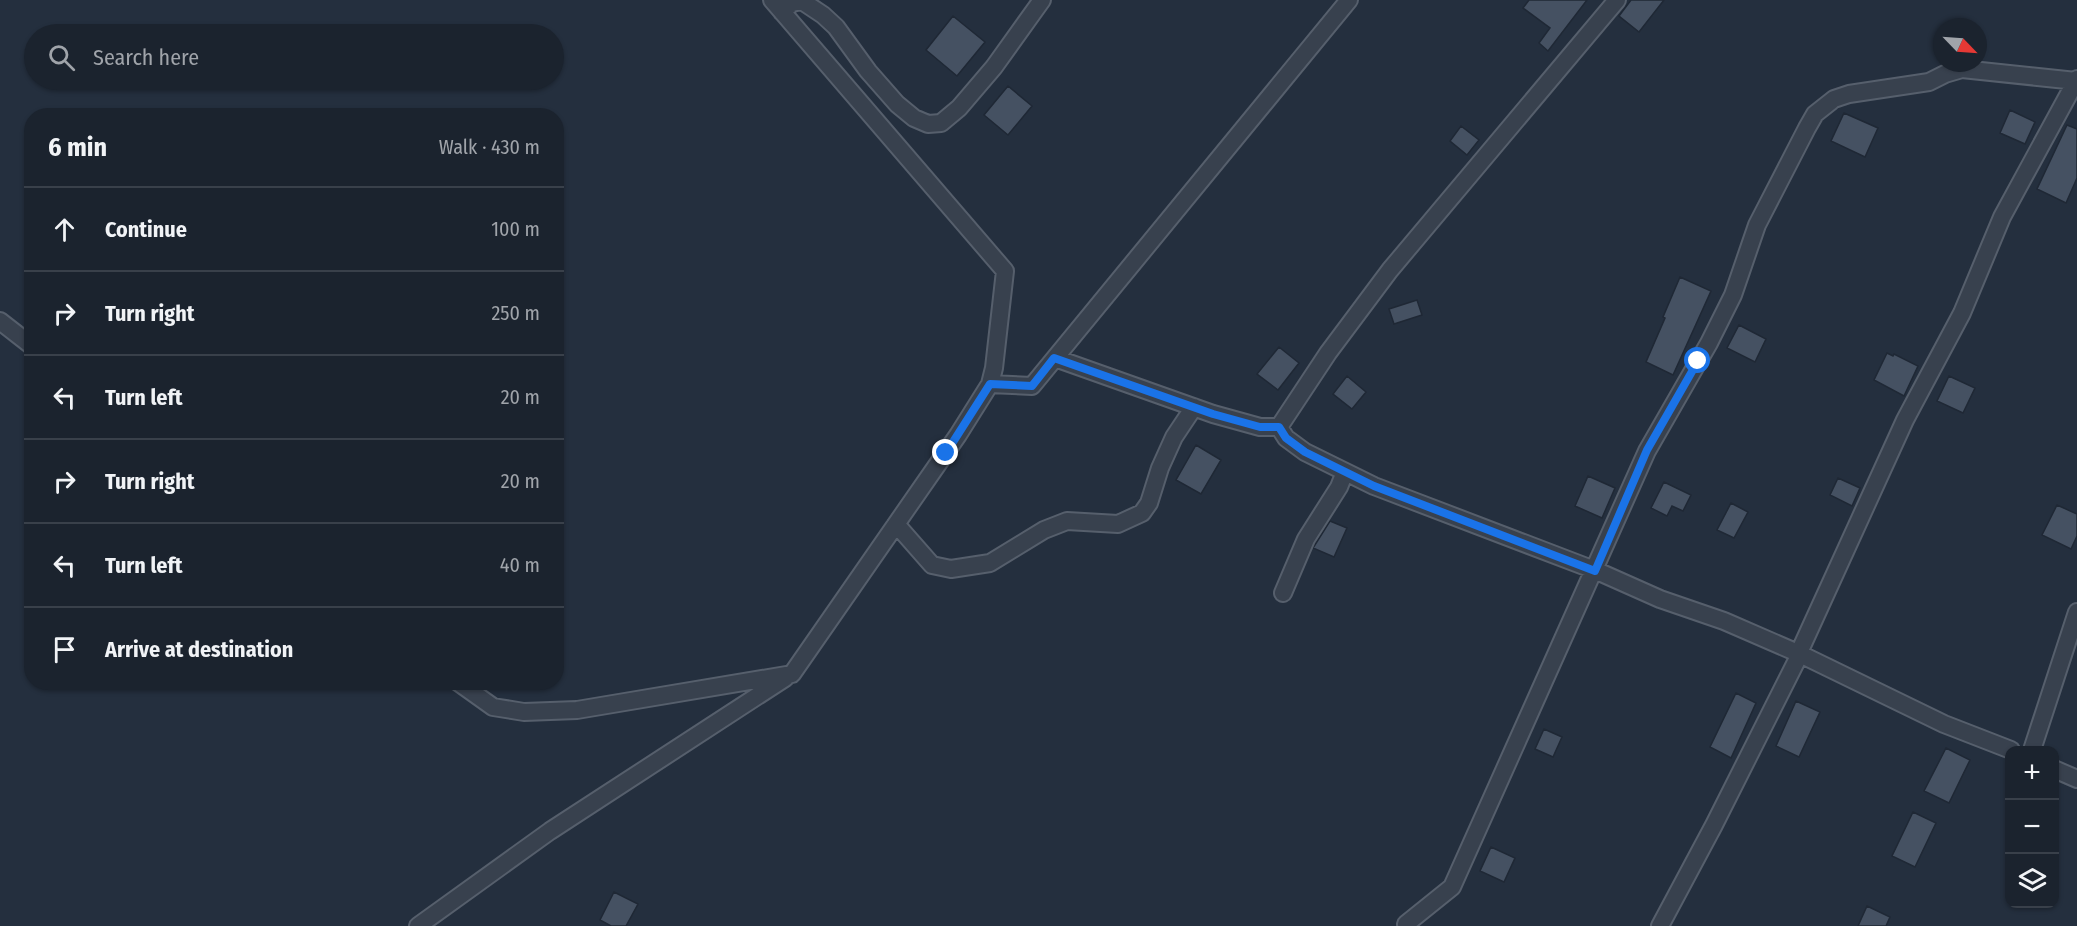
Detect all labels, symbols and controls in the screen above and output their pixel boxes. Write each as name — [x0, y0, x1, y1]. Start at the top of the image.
north arrow — [1933, 18, 1987, 72]
search box — [24, 24, 564, 90]
icon: search — [45, 41, 78, 74]
text: Search here — [93, 44, 199, 71]
text: 6 min — [48, 132, 107, 163]
text: Walk · 430 m — [439, 135, 540, 159]
icon: ahead — [48, 213, 81, 246]
text: Continue — [105, 216, 187, 243]
text: 100 m — [491, 217, 540, 241]
icon: right — [48, 297, 81, 330]
text: Turn right — [105, 300, 194, 327]
text: 250 m — [492, 301, 540, 325]
route start — [1684, 347, 1710, 373]
icon: left — [48, 381, 81, 414]
text: Turn left — [105, 384, 183, 411]
text: 20 m — [501, 385, 540, 409]
route end — [932, 439, 958, 465]
icon: right — [48, 465, 81, 498]
text: Turn right — [105, 468, 194, 495]
text: 20 m — [501, 469, 540, 493]
icon: left — [48, 549, 81, 582]
text: Turn left — [105, 552, 183, 579]
text: 40 m — [500, 553, 540, 577]
icon: arrive — [48, 633, 81, 666]
text: Arrive at destination — [105, 636, 293, 663]
map controls — [2005, 746, 2059, 908]
button: + — [2005, 746, 2059, 800]
button: − — [2005, 800, 2059, 854]
button: layers — [2005, 854, 2059, 908]

